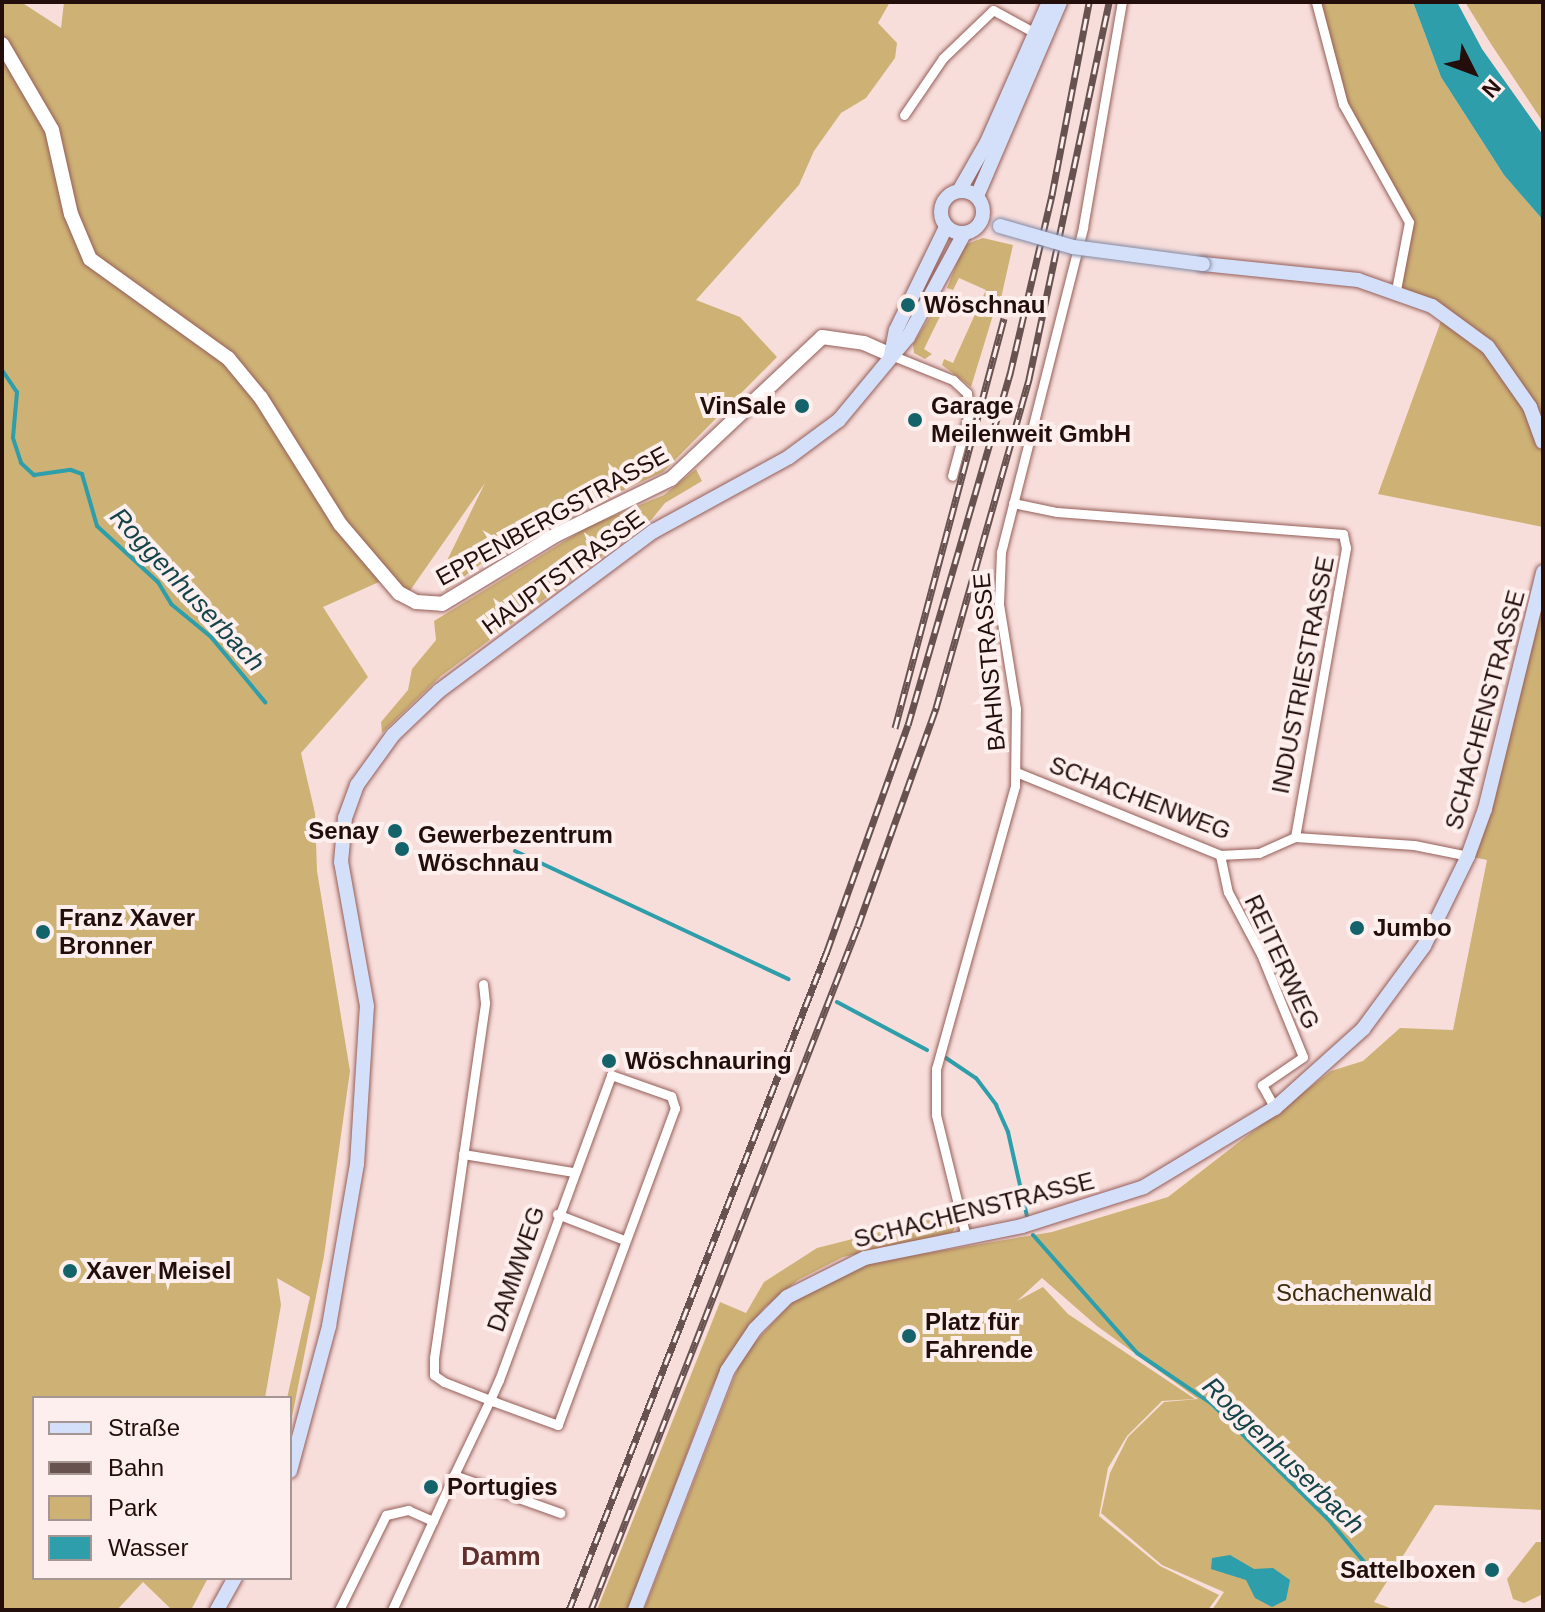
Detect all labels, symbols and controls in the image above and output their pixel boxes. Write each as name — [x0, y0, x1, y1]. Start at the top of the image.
north arrow — [1433, 32, 1513, 112]
text: N — [1477, 74, 1506, 103]
place label: Wöschnau — [924, 291, 1045, 319]
marker: Wöschnau — [899, 296, 917, 314]
place label: VinSale — [700, 392, 786, 420]
place label: Garage Meilenweit GmbH — [931, 392, 1131, 448]
marker: VinSale — [793, 397, 811, 415]
marker: Garage Meilenweit GmbH — [906, 411, 924, 429]
street label: EPPENBERGSTRASSE — [431, 440, 673, 592]
water label: Roggenhuserbach — [103, 502, 271, 678]
street label: HAUPTSTRASSE — [476, 504, 650, 640]
street label: INDUSTRIESTRASSE — [1266, 554, 1340, 796]
street label: BAHNSTRASSE — [967, 572, 1011, 752]
street label: SCHACHENSTRASSE — [1439, 587, 1531, 833]
street label: SCHACHENWEG — [1045, 750, 1235, 846]
place label: Senay — [308, 817, 379, 845]
place label: Gewerbezentrum Wöschnau — [418, 821, 613, 877]
marker: Senay — [386, 822, 404, 840]
marker: Gewerbezentrum Wöschnau — [393, 840, 411, 858]
street label: REITERWEG — [1238, 890, 1326, 1034]
place label: Franz Xaver Bronner — [59, 904, 195, 960]
place label: Jumbo — [1373, 914, 1452, 942]
marker: Jumbo — [1348, 919, 1366, 937]
marker: Franz Xaver Bronner — [34, 923, 52, 941]
place label: Wöschnauring — [625, 1047, 792, 1075]
marker: Wöschnauring — [600, 1052, 618, 1070]
street label: SCHACHENSTRASSE — [851, 1166, 1097, 1254]
street label: DAMMWEG — [481, 1203, 551, 1335]
place label: Xaver Meisel — [86, 1257, 231, 1285]
marker: Xaver Meisel — [61, 1262, 79, 1280]
park label: Schachenwald — [1276, 1279, 1432, 1307]
place label: Platz für Fahrende — [925, 1308, 1033, 1364]
marker: Platz für Fahrende — [900, 1327, 918, 1345]
water label: Roggenhuserbach — [1196, 1371, 1370, 1541]
legend — [32, 1396, 292, 1580]
text: Straße — [108, 1414, 180, 1441]
text: Bahn — [108, 1454, 164, 1481]
place label: Portugies — [447, 1473, 558, 1501]
marker: Portugies — [422, 1478, 440, 1496]
text: Park — [108, 1494, 157, 1521]
text: Wasser — [108, 1534, 188, 1561]
district label: Damm — [461, 1541, 541, 1573]
place label: Sattelboxen — [1340, 1556, 1476, 1584]
marker: Sattelboxen — [1483, 1561, 1501, 1579]

